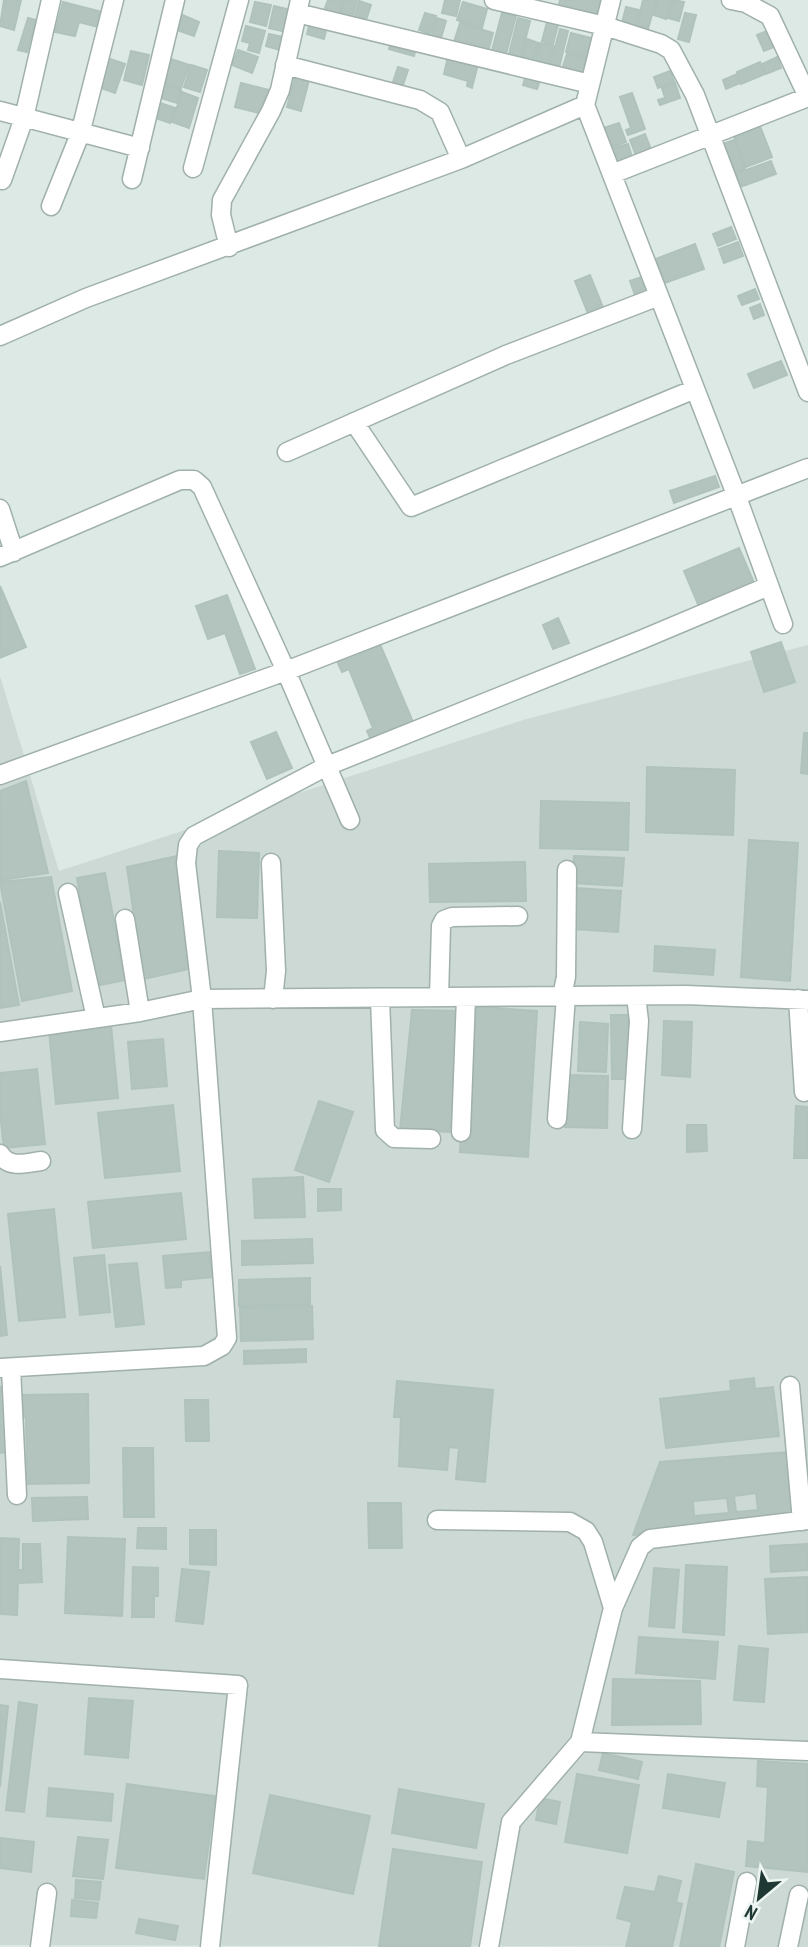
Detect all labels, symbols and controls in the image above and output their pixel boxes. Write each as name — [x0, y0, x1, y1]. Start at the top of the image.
north arrow — [724, 1863, 794, 1933]
text: N — [740, 1900, 761, 1926]

